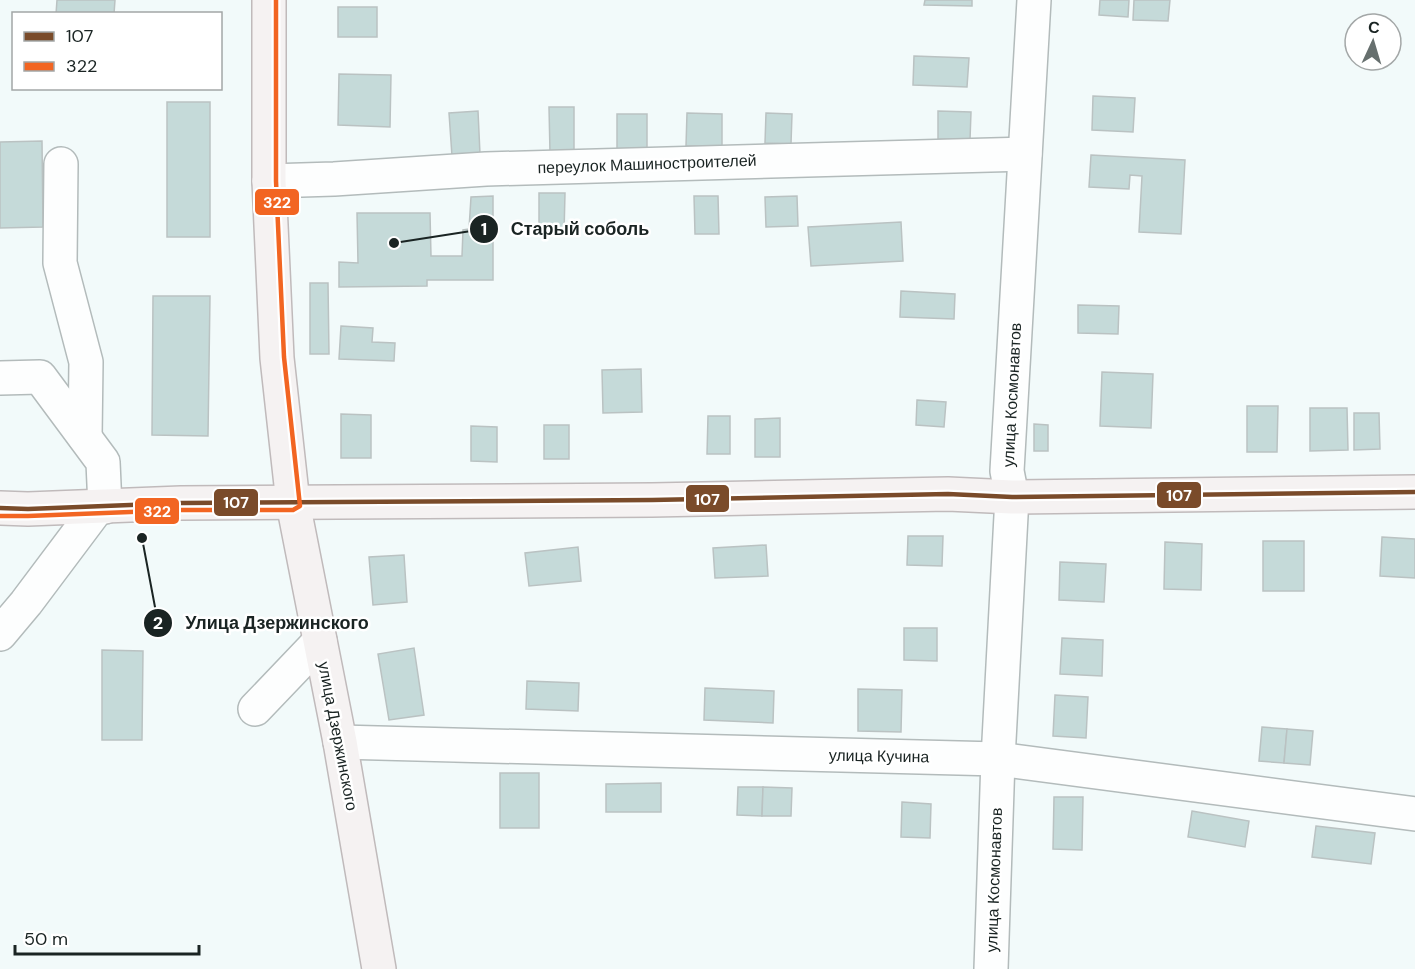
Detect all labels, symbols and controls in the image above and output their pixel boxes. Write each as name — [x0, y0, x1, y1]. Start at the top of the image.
legend — [12, 12, 222, 90]
north arrow — [1343, 12, 1403, 72]
text: С — [1368, 17, 1381, 38]
text: 107 — [66, 24, 93, 48]
text: 322 — [66, 54, 97, 78]
street label: переулок Машиностроителей — [537, 150, 757, 178]
line badge: 322 — [254, 188, 300, 216]
text: 322 — [263, 192, 291, 213]
callout: Старый соболь — [469, 211, 661, 247]
text: 1 — [481, 217, 487, 241]
text: Старый соболь — [511, 217, 649, 241]
street label: улица Космонавтов — [998, 322, 1026, 468]
line badge: 107 — [1156, 481, 1202, 509]
line badge: 107 — [685, 484, 730, 513]
text: 107 — [1166, 485, 1192, 506]
line badge: 107 — [213, 488, 259, 517]
text: 107 — [694, 489, 720, 510]
text: 107 — [223, 492, 249, 513]
line badge: 322 — [134, 497, 180, 525]
text: 322 — [143, 501, 171, 522]
callout: Улица Дзержинского — [143, 605, 381, 641]
text: 2 — [153, 611, 163, 635]
text: Улица Дзержинского — [185, 611, 369, 635]
street label: улица Дзержинского — [313, 660, 363, 812]
street label: улица Кучина — [829, 745, 930, 767]
street label: улица Космонавтов — [981, 807, 1007, 953]
scale bar — [15, 918, 200, 956]
text: 50 m — [24, 927, 68, 951]

